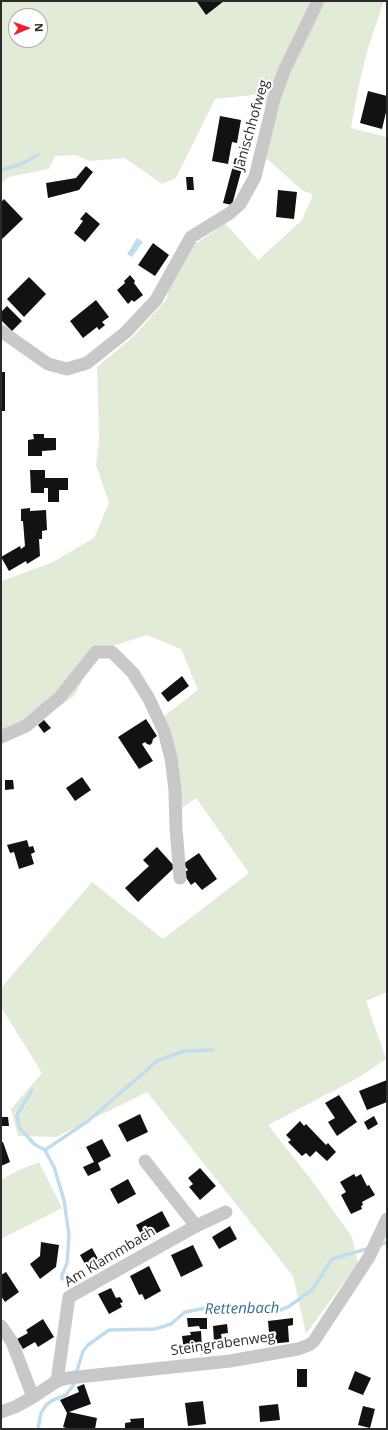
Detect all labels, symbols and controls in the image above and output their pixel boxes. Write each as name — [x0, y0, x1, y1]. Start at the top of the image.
north arrow — [8, 8, 48, 48]
text: N — [32, 23, 47, 32]
street label: Janischhofweg — [231, 78, 273, 172]
street label: Am Klammbach — [62, 1223, 158, 1291]
water label: Rettenbach — [205, 1299, 279, 1319]
street label: Steingrabenweg — [170, 1328, 276, 1360]

